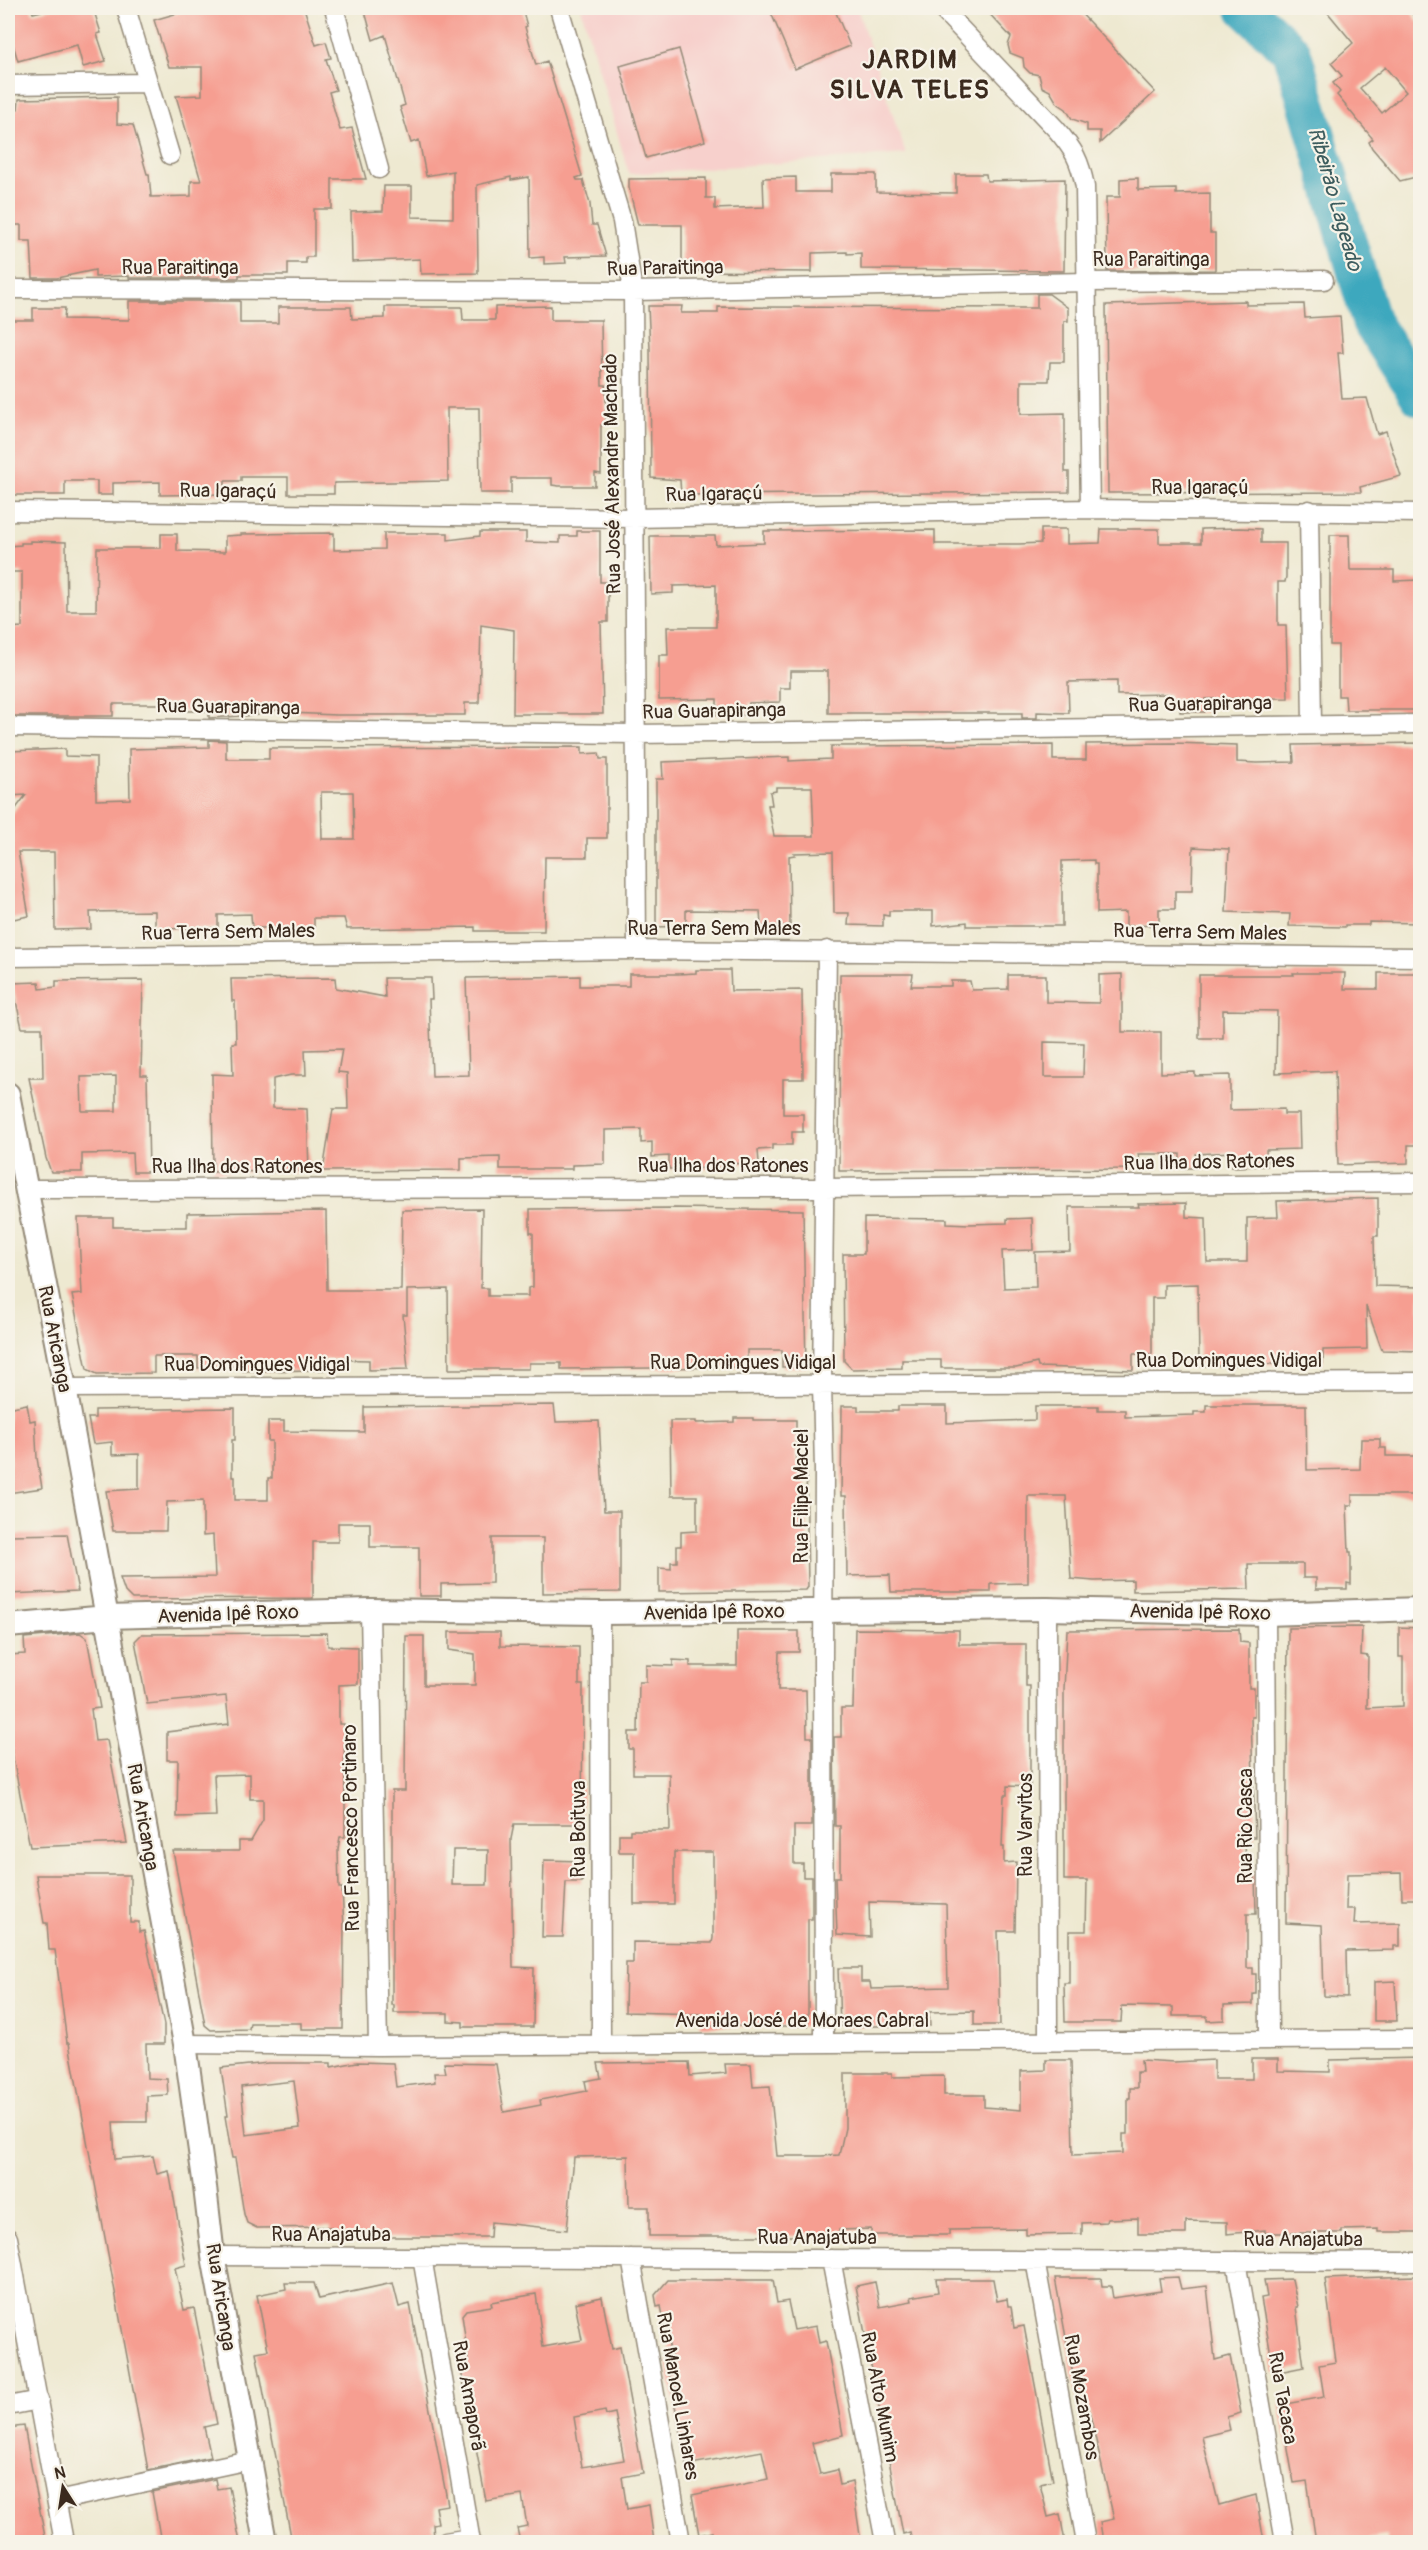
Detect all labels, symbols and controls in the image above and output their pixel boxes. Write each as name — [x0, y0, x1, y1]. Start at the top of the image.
district label: JARDIM SILVA TELES — [829, 44, 991, 106]
water label: Ribeirão Lageado — [1302, 124, 1369, 275]
street label: Rua Paraitinga — [1093, 247, 1209, 272]
street label: Rua Paraitinga — [606, 254, 724, 282]
street label: Rua Paraitinga — [122, 255, 238, 280]
street label: Rua José Alexandre Machado — [597, 353, 627, 594]
street label: Rua Igaraçú — [1151, 475, 1249, 500]
street label: Rua Igaraçú — [179, 478, 277, 504]
street label: Rua Igaraçú — [665, 481, 763, 507]
street label: Rua Guarapiranga — [1128, 690, 1272, 718]
street label: Rua Guarapiranga — [156, 693, 300, 721]
street label: Rua Guarapiranga — [642, 697, 786, 725]
street label: Rua Terra Sem Males — [627, 916, 801, 941]
street label: Rua Terra Sem Males — [141, 918, 315, 946]
street label: Rua Terra Sem Males — [1113, 918, 1287, 946]
street label: Rua Ilha dos Ratones — [1123, 1148, 1295, 1176]
street label: Rua Ilha dos Ratones — [637, 1153, 809, 1178]
street label: Rua Ilha dos Ratones — [151, 1154, 323, 1179]
street label: Rua Aricanga — [32, 1283, 78, 1395]
street label: Rua Domingues Vidigal — [1136, 1348, 1322, 1373]
street label: Rua Domingues Vidigal — [650, 1350, 836, 1375]
street label: Rua Domingues Vidigal — [164, 1352, 350, 1377]
street label: Rua Filipe Maciel — [789, 1429, 814, 1563]
street label: Avenida Ipê Roxo — [643, 1598, 785, 1626]
street label: Avenida Ipê Roxo — [1129, 1598, 1271, 1626]
street label: Avenida Ipê Roxo — [157, 1599, 299, 1629]
street label: Rua Francesco Portinaro — [337, 1724, 365, 1932]
street label: Rua Aricanga — [121, 1761, 165, 1873]
street label: Rua Rio Casca — [1233, 1768, 1258, 1884]
street label: Rua Varvitos — [1013, 1773, 1038, 1877]
street label: Rua Boituva — [566, 1780, 591, 1878]
street label: Avenida José de Moraes Cabral — [675, 2008, 929, 2033]
street label: Rua Anajatuba — [271, 2222, 391, 2247]
street label: Rua Anajatuba — [757, 2225, 877, 2250]
street label: Rua Anajatuba — [1243, 2227, 1363, 2252]
street label: Rua Aricanga — [200, 2241, 242, 2353]
street label: Rua Manoel Linhares — [651, 2310, 705, 2482]
street label: Rua Alto Munim — [855, 2329, 905, 2465]
street label: Rua Mozambos — [1059, 2332, 1105, 2462]
street label: Rua Amaporã — [447, 2338, 491, 2454]
street label: Rua Tacaca — [1263, 2350, 1303, 2446]
north arrow — [33, 2457, 93, 2517]
text: N — [53, 2462, 68, 2484]

